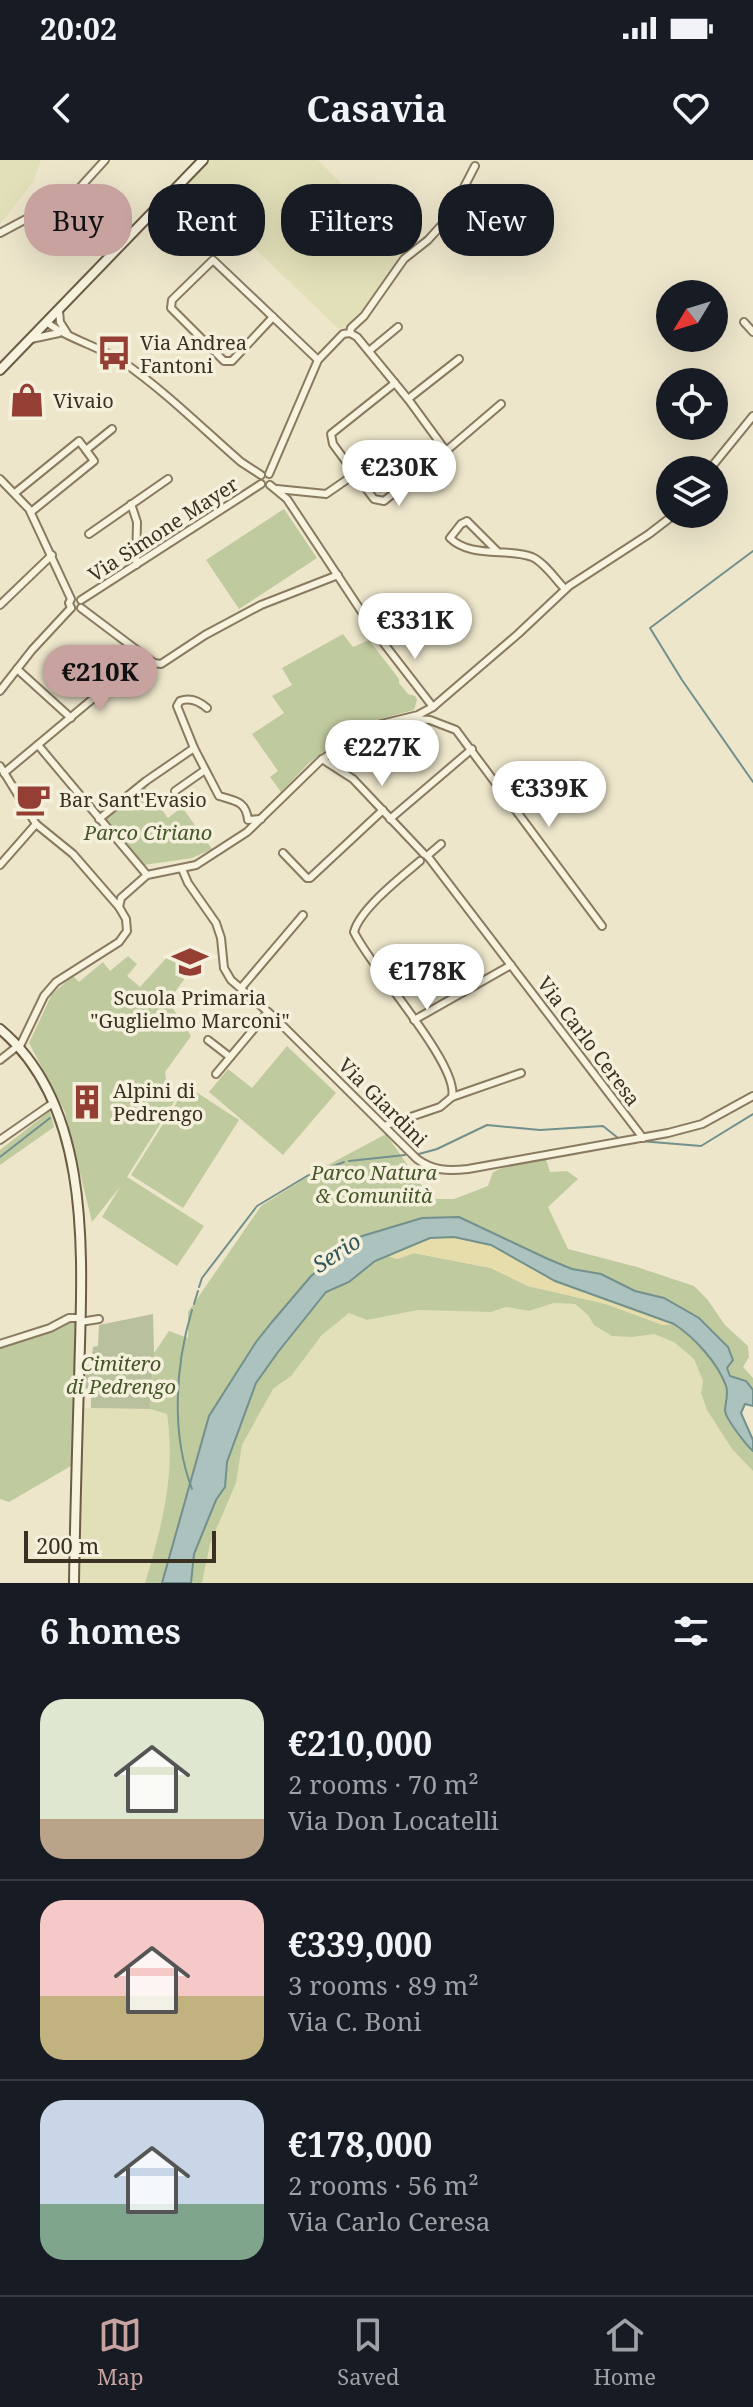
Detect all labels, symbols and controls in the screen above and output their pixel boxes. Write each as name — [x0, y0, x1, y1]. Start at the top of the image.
text: 20:02 — [40, 8, 117, 49]
text: Casavia — [306, 84, 447, 133]
icon: back — [40, 86, 84, 130]
icon: heart — [669, 86, 713, 130]
chip: Buy — [24, 184, 132, 256]
chip: Rent — [148, 184, 265, 256]
chip: Filters — [281, 184, 422, 256]
chip: New — [438, 184, 554, 256]
north arrow — [656, 280, 728, 352]
map controls — [656, 280, 728, 528]
place label: Via Andrea Fantoni — [140, 329, 247, 379]
bus stop icon: Via Andrea Fantoni — [95, 334, 133, 372]
button: locate — [656, 368, 728, 440]
shop icon: Vivaio — [8, 381, 46, 419]
place label: Vivaio — [53, 387, 114, 414]
pin: €230K — [343, 440, 455, 508]
text: €230K — [360, 448, 438, 484]
button: layers — [656, 456, 728, 528]
street label: Via Simone Mayer — [83, 470, 244, 588]
pin: €331K — [359, 593, 471, 661]
text: €331K — [376, 601, 454, 637]
pin: €210K — [44, 645, 156, 713]
text: €210K — [61, 653, 139, 689]
pin: €227K — [326, 720, 438, 788]
text: €227K — [343, 728, 421, 764]
pin: €339K — [493, 761, 605, 829]
text: €339K — [510, 769, 588, 805]
cafe icon: Bar Sant'Evasio — [14, 780, 52, 818]
place label: Bar Sant'Evasio — [59, 786, 207, 813]
park label: Parco Ciriano — [83, 819, 212, 846]
school or university icon: Scuola Primaria "Guglielmo Marconi" — [171, 943, 209, 981]
pin: €178K — [371, 944, 483, 1012]
text: €178K — [388, 952, 466, 988]
street label: Via Carlo Ceresa — [531, 971, 647, 1111]
place label: Scuola Primaria "Guglielmo Marconi" — [90, 984, 290, 1034]
street label: Via Giardini — [333, 1052, 434, 1153]
place label: Alpini di Pedrengo — [113, 1077, 203, 1127]
building icon: Alpini di Pedrengo — [68, 1083, 106, 1121]
park label: Parco Natura & Comuniità — [310, 1159, 437, 1209]
water label: Serio — [306, 1225, 366, 1279]
park label: Cimitero di Pedrengo — [66, 1350, 176, 1400]
scale bar — [24, 1527, 216, 1563]
text: 200 m — [36, 1530, 99, 1560]
text: 6 homes — [40, 1608, 181, 1654]
icon: filters — [669, 1609, 713, 1653]
text: €210,000 — [288, 1720, 432, 1766]
icon: home — [104, 1731, 200, 1827]
text: 2 rooms · 70 m² — [288, 1766, 479, 1802]
text: Via Don Locatelli — [288, 1802, 499, 1838]
text: €339,000 — [288, 1921, 432, 1967]
icon: home — [104, 1932, 200, 2028]
text: 3 rooms · 89 m² — [288, 1967, 479, 2003]
text: Via C. Boni — [288, 2003, 422, 2039]
text: €178,000 — [288, 2121, 432, 2167]
icon: home — [104, 2132, 200, 2228]
text: 2 rooms · 56 m² — [288, 2167, 479, 2203]
text: Via Carlo Ceresa — [288, 2203, 490, 2239]
tab: Map — [97, 2313, 143, 2391]
tab: Saved — [337, 2313, 400, 2391]
tab: Home — [593, 2313, 656, 2391]

